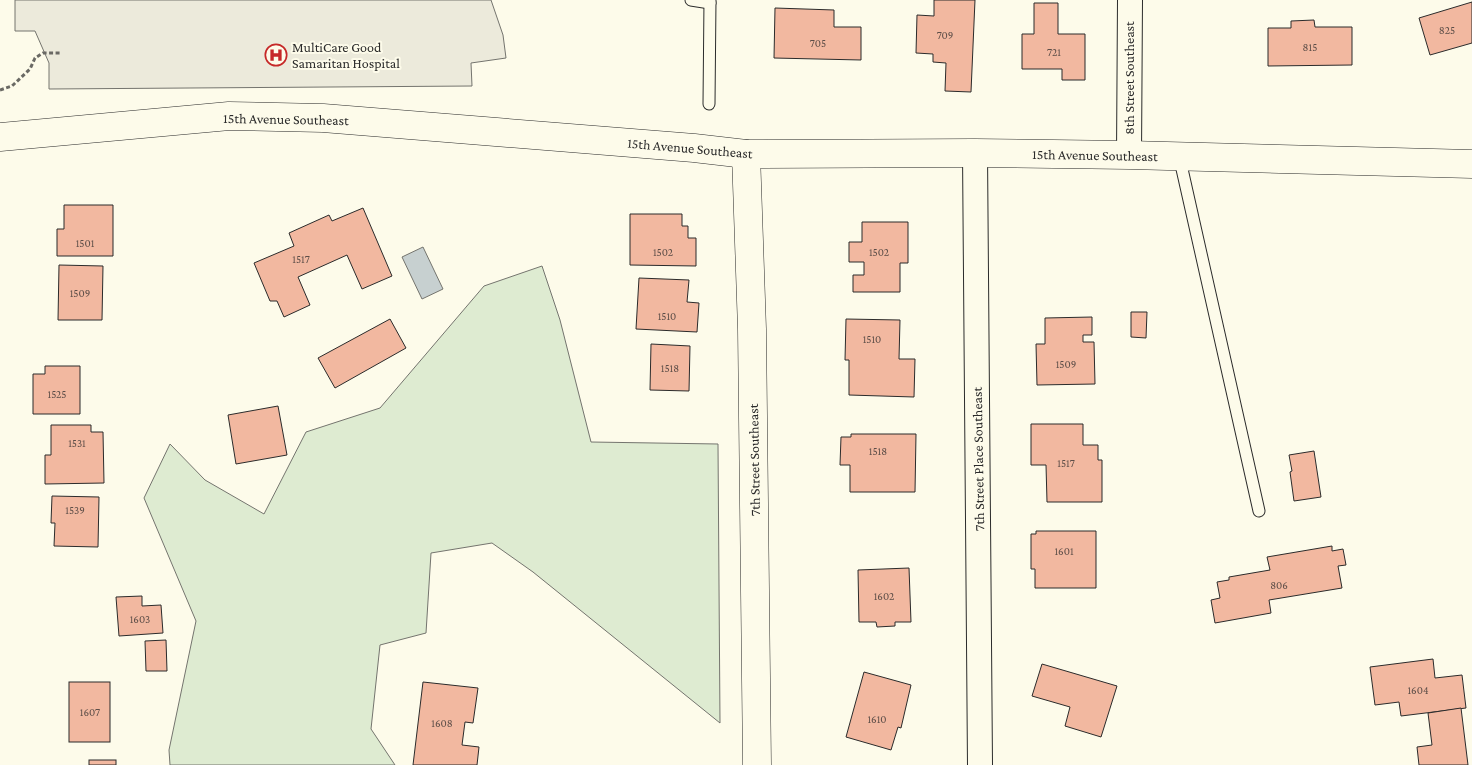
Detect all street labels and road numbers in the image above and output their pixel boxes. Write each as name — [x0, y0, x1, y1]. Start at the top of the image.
street label: 8th Street Southeast — [1121, 21, 1137, 135]
street label: 15th Avenue Southeast — [223, 110, 349, 128]
street label: 15th Avenue Southeast — [627, 135, 754, 161]
street label: 15th Avenue Southeast — [1032, 146, 1158, 164]
street label: 7th Street Place Southeast — [969, 386, 987, 531]
street label: 7th Street Southeast — [745, 403, 763, 516]

